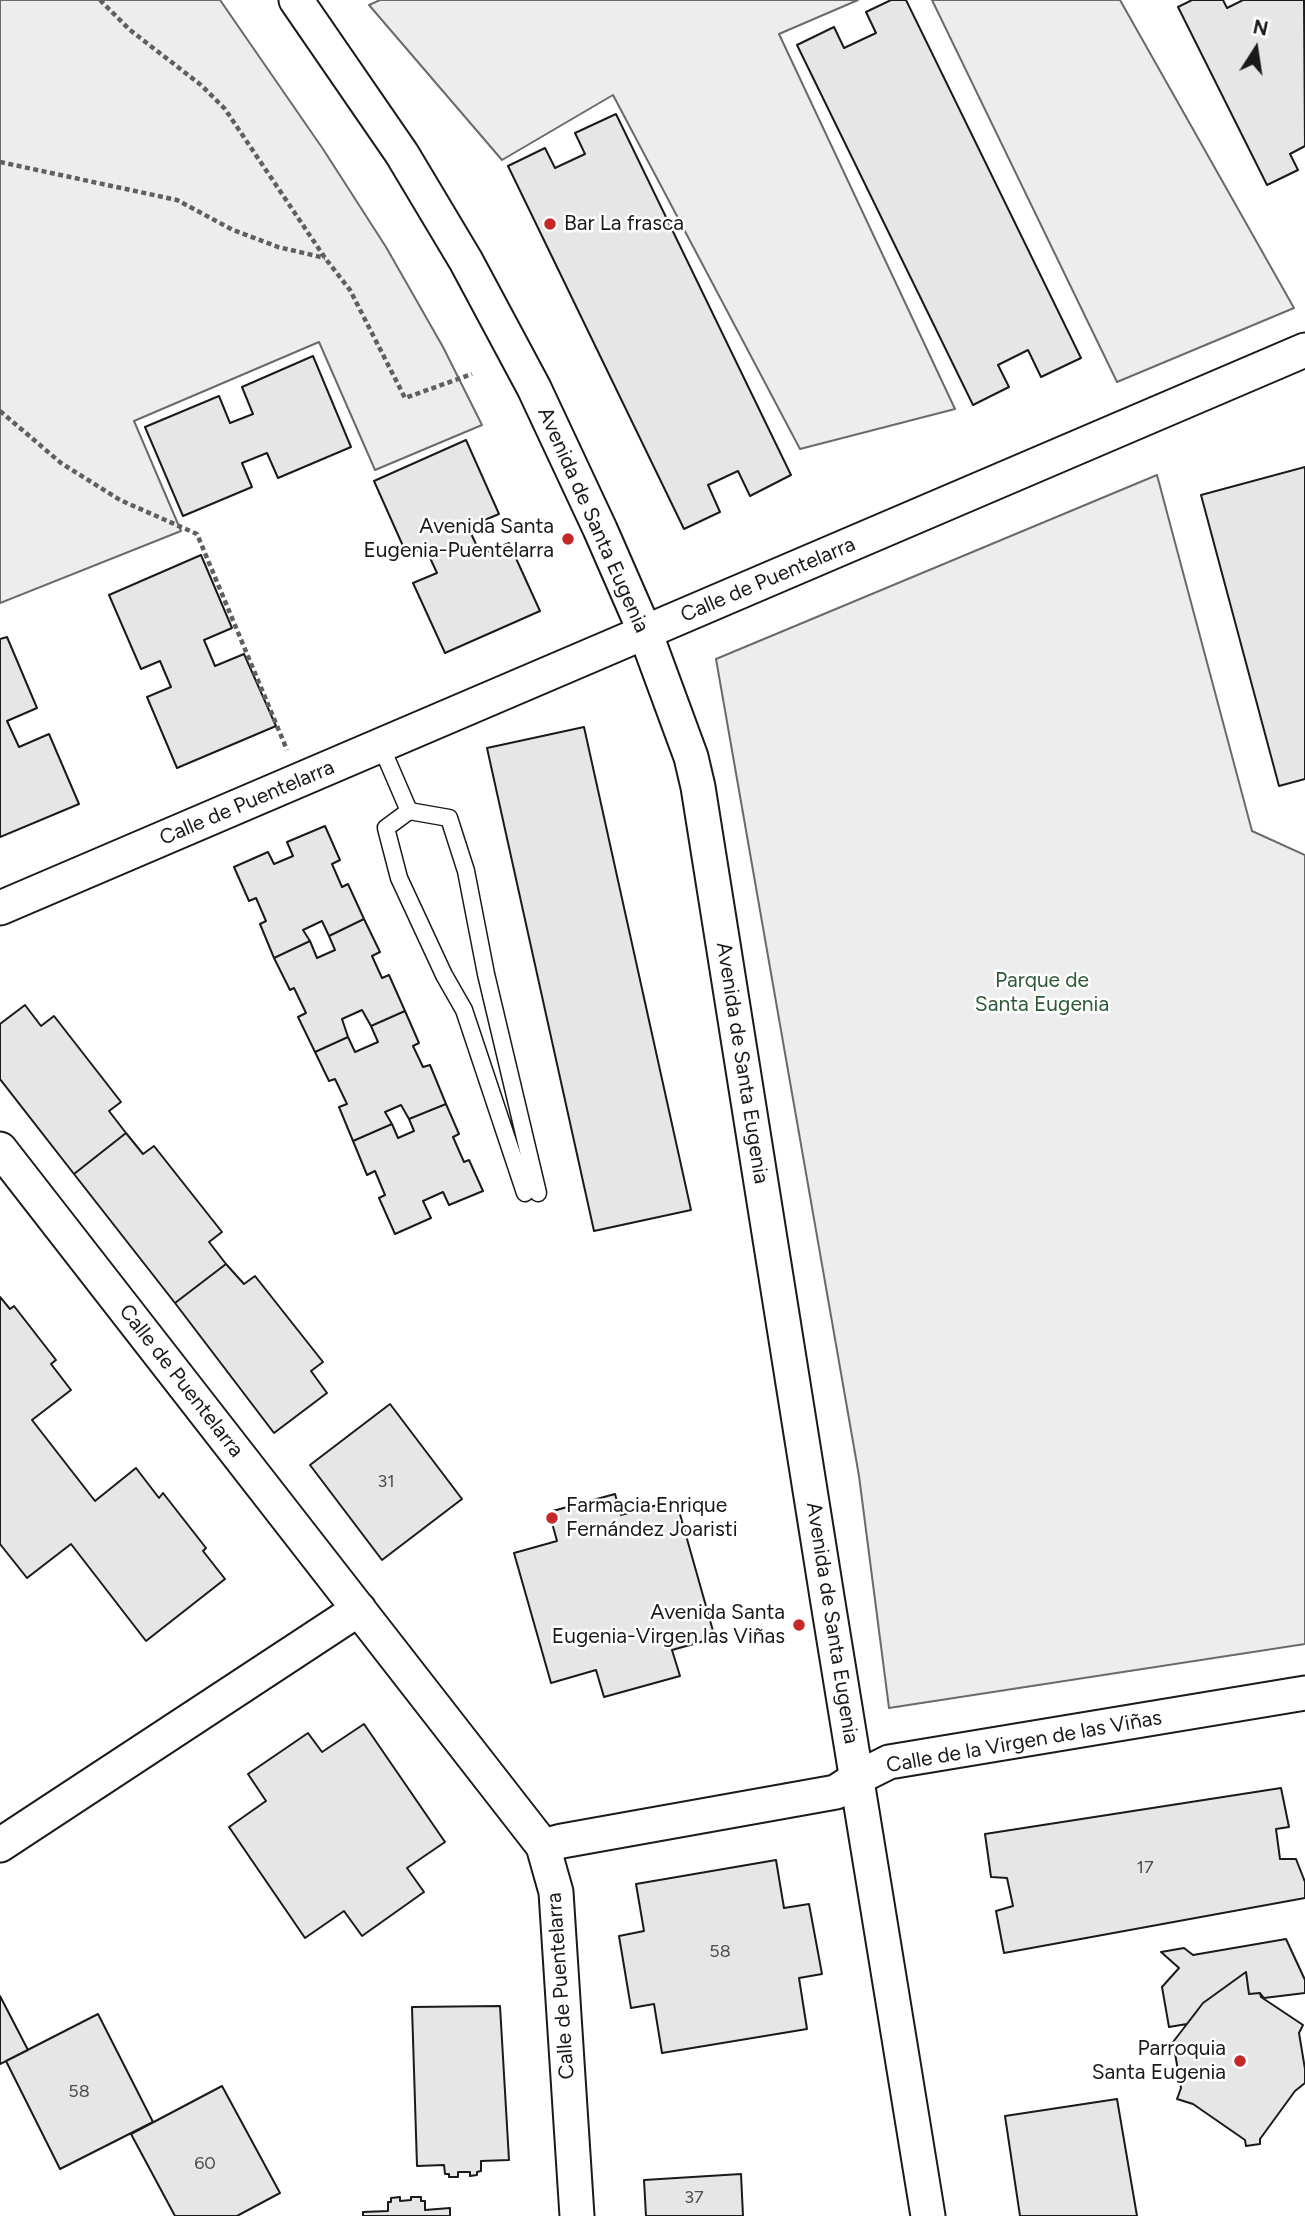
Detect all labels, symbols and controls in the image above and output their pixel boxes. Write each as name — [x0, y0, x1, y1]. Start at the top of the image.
north arrow — [1221, 14, 1291, 84]
text: N — [1251, 15, 1270, 41]
place label: Bar La frasca — [564, 211, 684, 237]
marker: Bar La frasca — [542, 216, 558, 232]
street label: Avenida de Santa Eugenia — [532, 403, 654, 637]
place label: Avenida Santa Eugenia-Puentelarra — [363, 514, 554, 564]
marker: Avenida Santa Eugenia-Puentelarra — [560, 531, 576, 547]
street label: Calle de Puentelarra — [677, 532, 859, 628]
street label: Calle de Puentelarra — [156, 755, 338, 851]
street label: Avenida de Santa Eugenia — [710, 940, 774, 1186]
park label: Parque de Santa Eugenia — [975, 968, 1109, 1018]
street label: Calle de Puentelarra — [113, 1299, 249, 1463]
house number: 31 — [377, 1471, 395, 1493]
place label: Farmacia Enrique Fernández Joaristi — [566, 1493, 738, 1543]
street label: Avenida de Santa Eugenia — [800, 1500, 864, 1746]
marker: Farmacia Enrique Fernández Joaristi — [544, 1510, 560, 1526]
place label: Avenida Santa Eugenia-Virgen las Viñas — [552, 1600, 785, 1650]
marker: Avenida Santa Eugenia-Virgen las Viñas — [791, 1617, 807, 1633]
street label: Calle de la Virgen de las Viñas — [884, 1705, 1164, 1779]
house number: 17 — [1136, 1857, 1154, 1879]
street label: Calle de Puentelarra — [542, 1892, 580, 2080]
house number: 58 — [709, 1941, 731, 1963]
place label: Parroquia Santa Eugenia — [1092, 2036, 1226, 2086]
marker: Parroquia Santa Eugenia — [1232, 2053, 1248, 2069]
house number: 58 — [68, 2081, 90, 2103]
house number: 60 — [194, 2153, 216, 2175]
house number: 37 — [684, 2187, 704, 2209]

